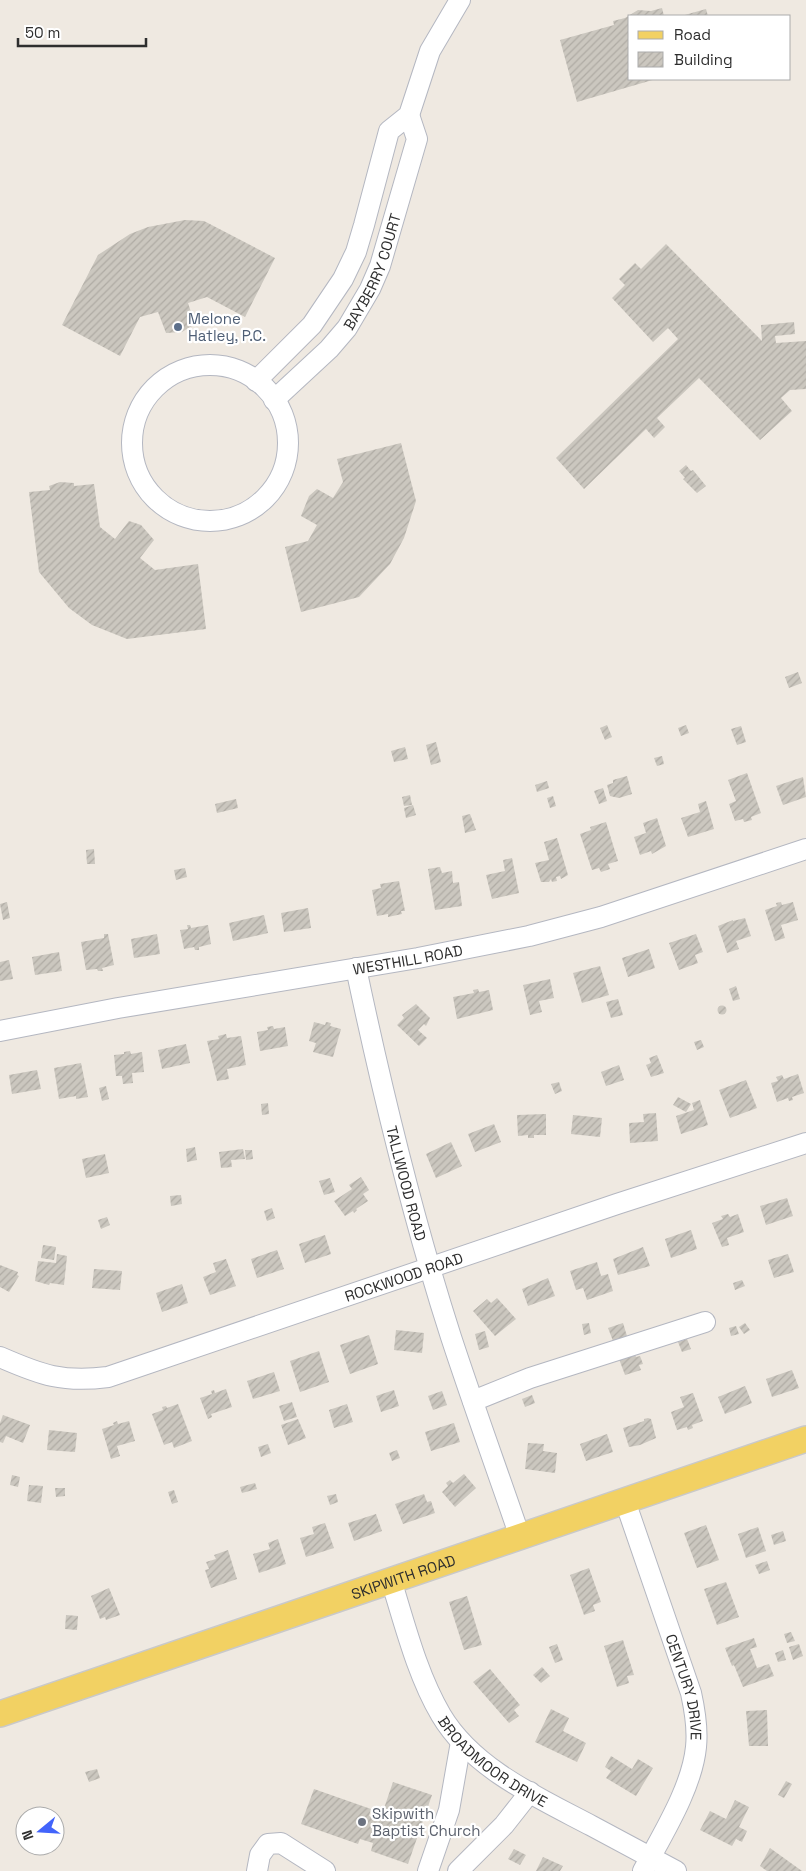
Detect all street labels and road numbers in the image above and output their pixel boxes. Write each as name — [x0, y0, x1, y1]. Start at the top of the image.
street label: BAYBERRY COURT — [339, 211, 404, 333]
street label: WESTHILL ROAD — [351, 940, 464, 978]
street label: TALLWOOD ROAD — [383, 1124, 431, 1243]
street label: ROCKWOOD ROAD — [342, 1248, 465, 1305]
street label: SKIPWITH ROAD — [348, 1550, 458, 1603]
street label: CENTURY DRIVE — [662, 1631, 706, 1740]
street label: BROADMOOR DRIVE — [434, 1712, 551, 1811]

